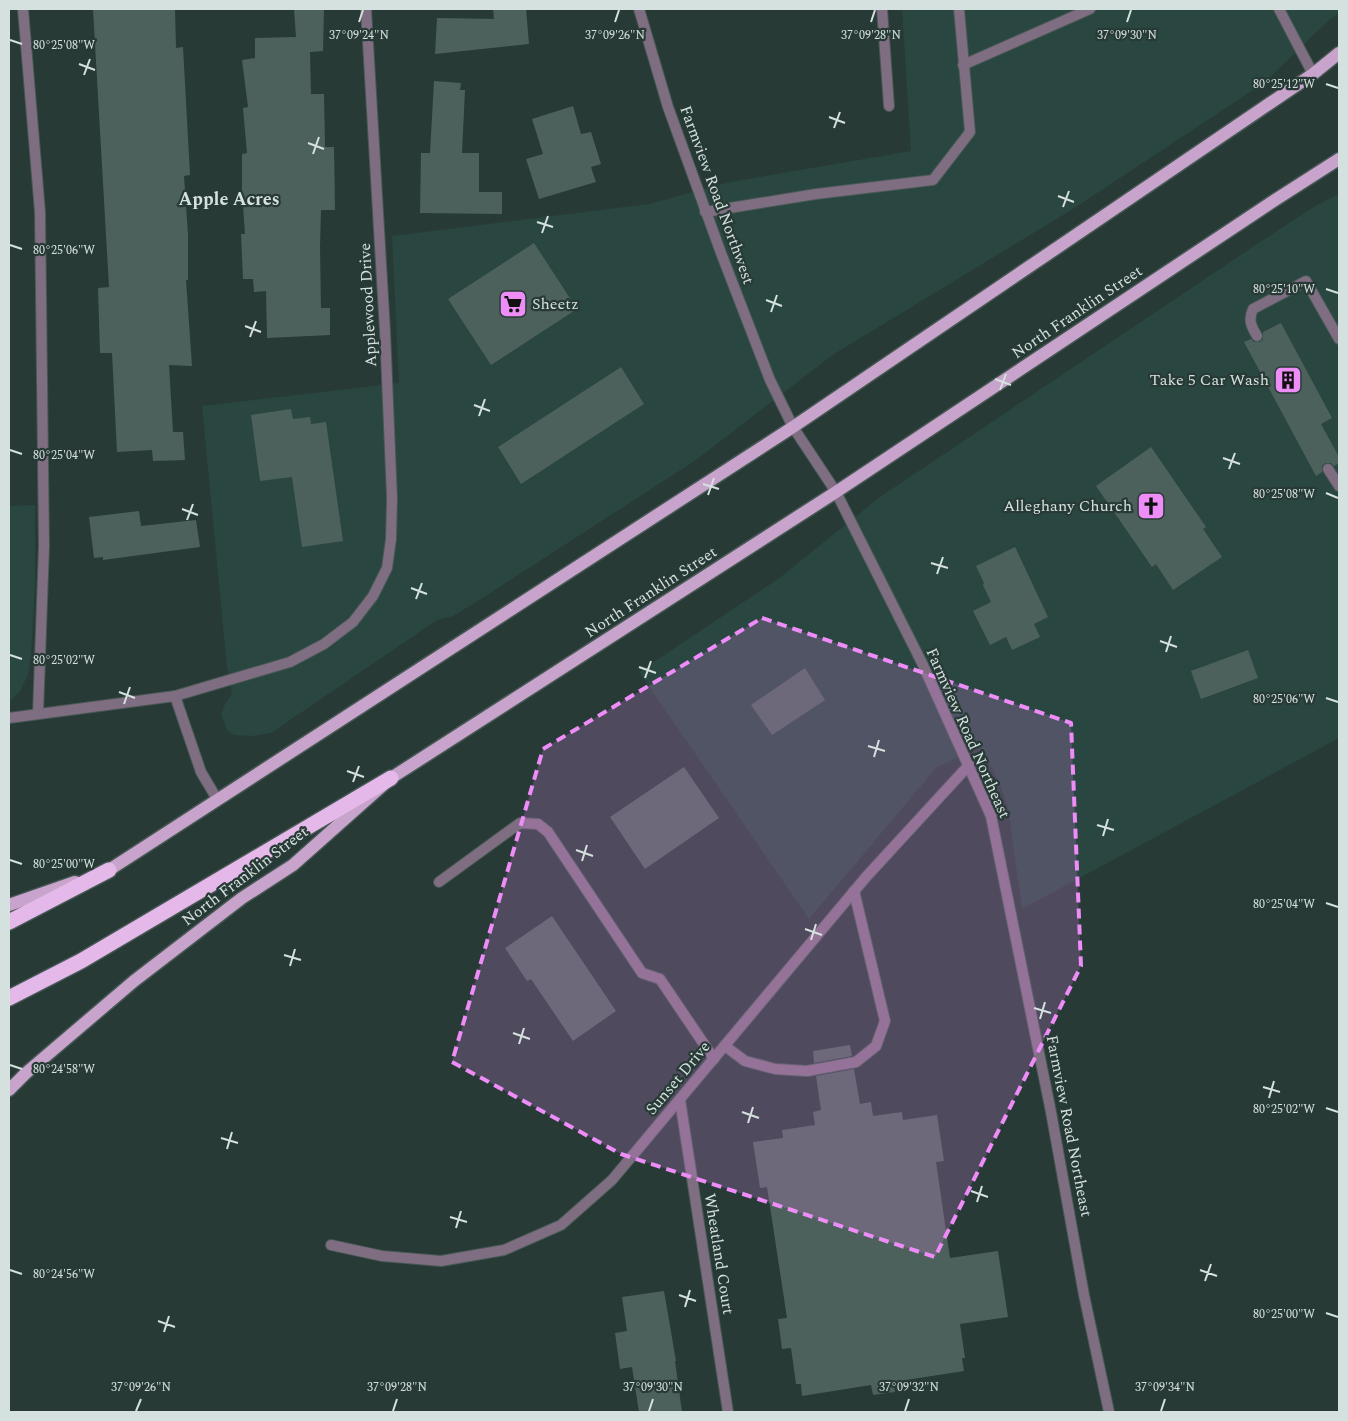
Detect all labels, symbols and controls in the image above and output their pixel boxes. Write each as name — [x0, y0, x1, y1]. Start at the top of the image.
text: 37°09'24"N — [329, 26, 389, 45]
text: 37°09'26"N — [585, 26, 645, 45]
text: 37°09'28"N — [841, 26, 901, 45]
text: 37°09'30"N — [1097, 26, 1157, 45]
text: 80°25'08"W — [33, 36, 95, 55]
text: 80°25'12"W — [1253, 75, 1315, 94]
street label: Farmview Road Northwest — [673, 102, 761, 288]
district label: Apple Acres — [178, 186, 280, 213]
text: 80°25'06"W — [33, 241, 95, 260]
street label: Applewood Drive — [353, 242, 383, 368]
street label: North Franklin Street — [1007, 259, 1148, 365]
text: 80°25'10"W — [1253, 280, 1315, 299]
supermarket icon: Sheetz — [498, 289, 528, 319]
place label: Sheetz — [532, 292, 579, 316]
building icon: Take 5 Car Wash — [1273, 365, 1303, 395]
place label: Take 5 Car Wash — [1150, 368, 1269, 392]
text: 80°25'04"W — [33, 446, 95, 465]
text: 80°25'08"W — [1253, 485, 1315, 504]
church icon: Alleghany Church — [1136, 491, 1166, 521]
place label: Alleghany Church — [1003, 494, 1132, 518]
street label: North Franklin Street — [580, 540, 722, 644]
street label: Farmview Road Northeast — [919, 644, 1017, 823]
text: 80°25'02"W — [33, 651, 95, 670]
text: 80°25'06"W — [1253, 690, 1315, 709]
street label: North Franklin Street — [176, 820, 314, 932]
text: 80°25'00"W — [33, 855, 95, 874]
text: 80°25'04"W — [1253, 895, 1315, 914]
street label: Farmview Road Northeast — [1040, 1033, 1098, 1219]
street label: Sunset Drive — [640, 1036, 716, 1120]
text: 80°24'58"W — [33, 1060, 95, 1079]
text: 80°25'02"W — [1253, 1100, 1315, 1119]
street label: Wheatland Court — [698, 1192, 740, 1317]
text: 80°24'56"W — [33, 1265, 95, 1284]
text: 80°25'00"W — [1253, 1305, 1315, 1324]
text: 37°09'26"N — [111, 1378, 171, 1397]
text: 37°09'28"N — [367, 1378, 427, 1397]
text: 37°09'30"N — [623, 1378, 683, 1397]
text: 37°09'32"N — [879, 1378, 939, 1397]
text: 37°09'34"N — [1135, 1378, 1195, 1397]

